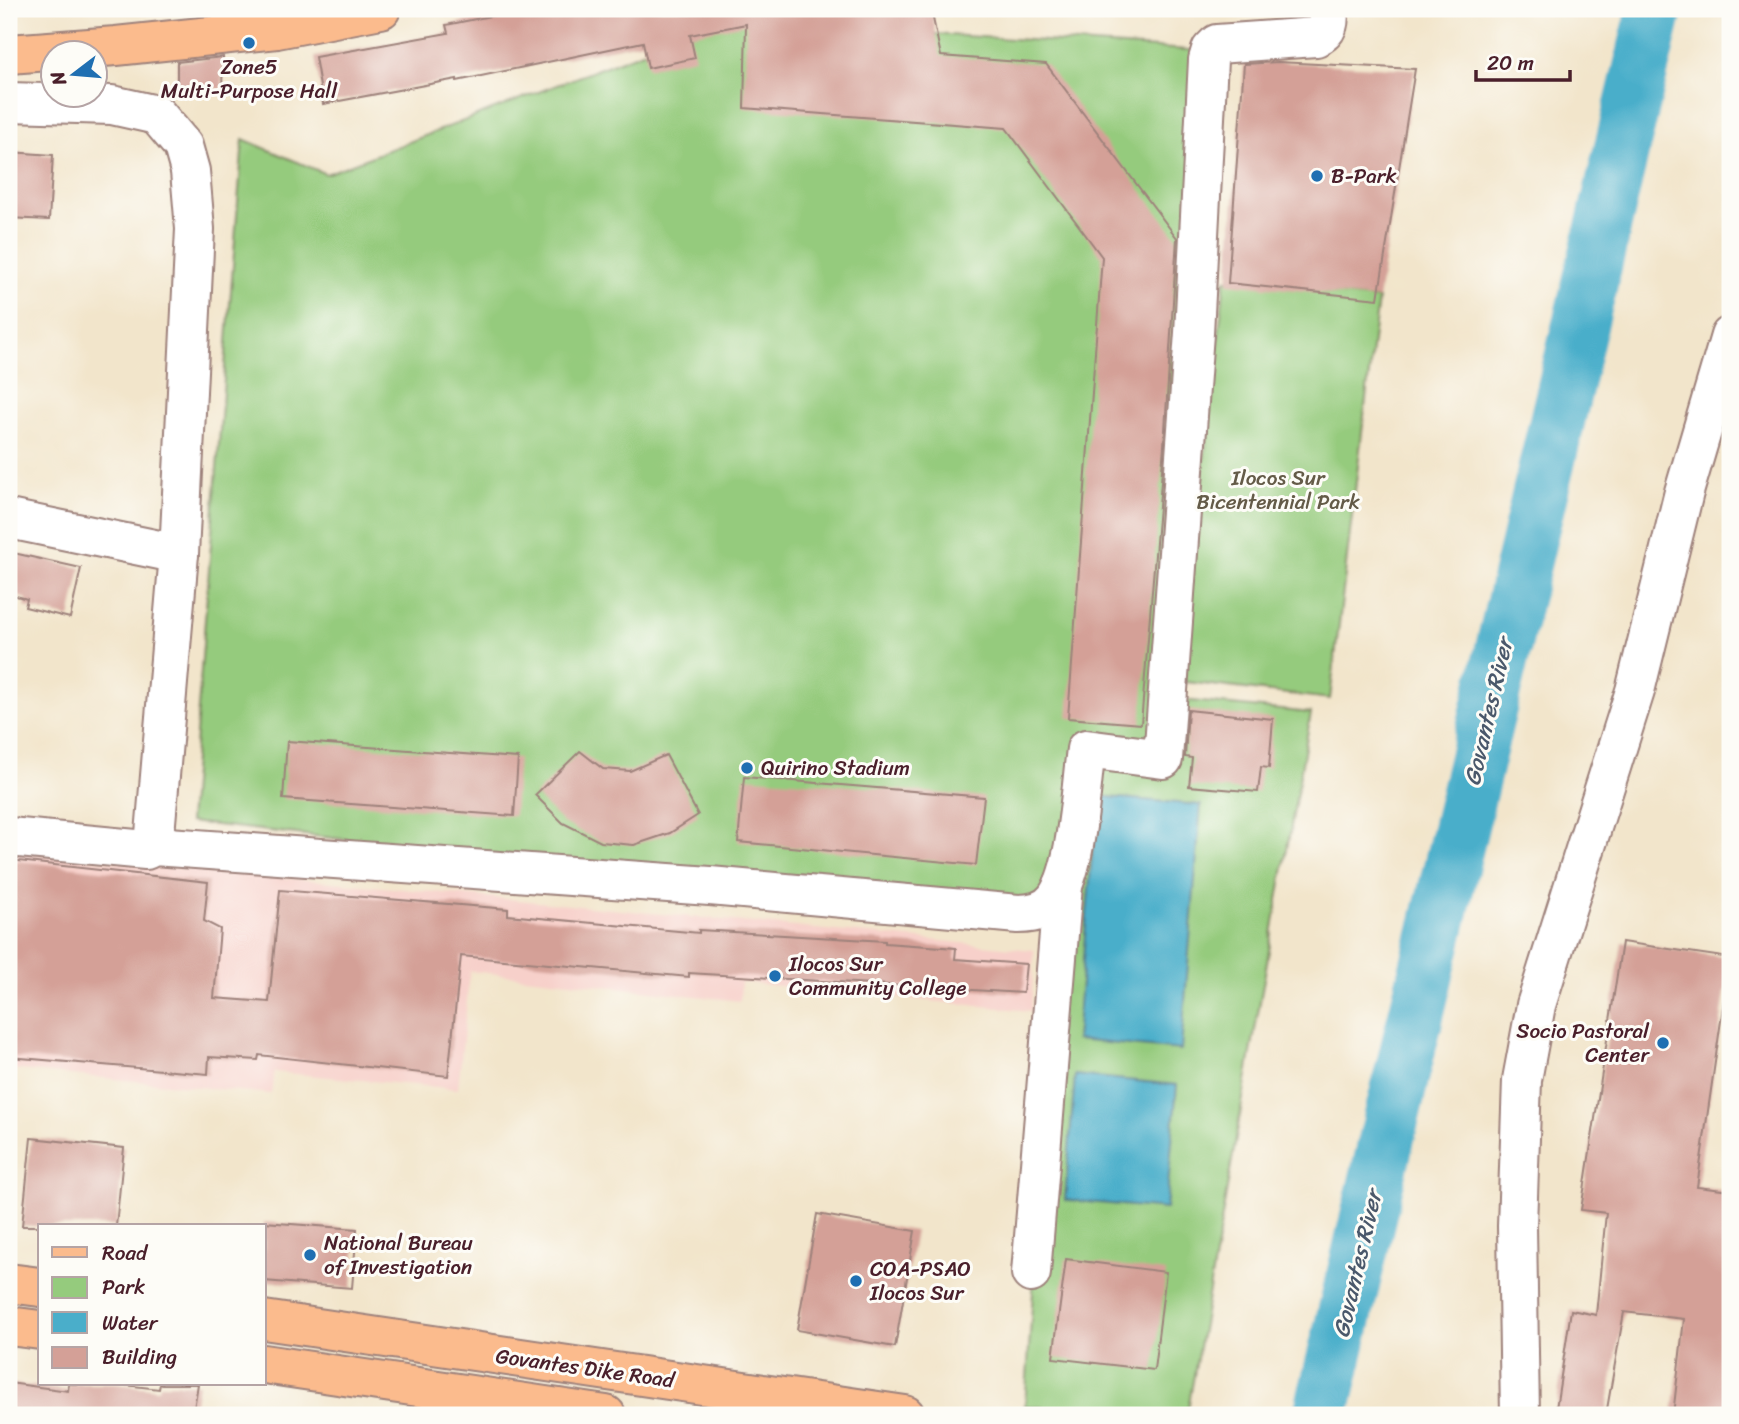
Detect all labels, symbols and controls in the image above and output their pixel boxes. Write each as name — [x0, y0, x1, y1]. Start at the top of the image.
marker: Zone5 Multi-Purpose Hall — [241, 35, 257, 51]
north arrow — [38, 38, 108, 108]
scale bar — [1476, 38, 1571, 82]
text: 20 m — [1487, 44, 1534, 82]
place label: Zone5 Multi-Purpose Hall — [161, 48, 338, 110]
text: N — [40, 67, 76, 90]
place label: B-Park — [1331, 157, 1397, 195]
marker: B-Park — [1309, 168, 1325, 184]
park label: Ilocos Sur Bicentennial Park — [1196, 459, 1360, 521]
water label: Govantes River — [1452, 631, 1526, 790]
place label: Quirino Stadium — [761, 749, 910, 787]
marker: Quirino Stadium — [739, 760, 755, 776]
place label: Ilocos Sur Community College — [788, 945, 966, 1007]
marker: Ilocos Sur Community College — [767, 968, 783, 984]
place label: Socio Pastoral Center — [1516, 1012, 1650, 1074]
marker: Socio Pastoral Center — [1655, 1035, 1671, 1051]
water label: Govantes River — [1321, 1183, 1395, 1342]
legend — [38, 1224, 266, 1386]
place label: National Bureau of Investigation — [324, 1224, 474, 1286]
text: Road — [102, 1234, 149, 1272]
marker: National Bureau of Investigation — [302, 1247, 318, 1263]
place label: COA-PSAO Ilocos Sur — [869, 1250, 971, 1312]
text: Park — [102, 1268, 145, 1306]
marker: COA-PSAO Ilocos Sur — [848, 1273, 864, 1289]
text: Water — [102, 1304, 159, 1342]
street label: Govantes Dike Road — [493, 1337, 678, 1400]
text: Building — [102, 1338, 178, 1376]

